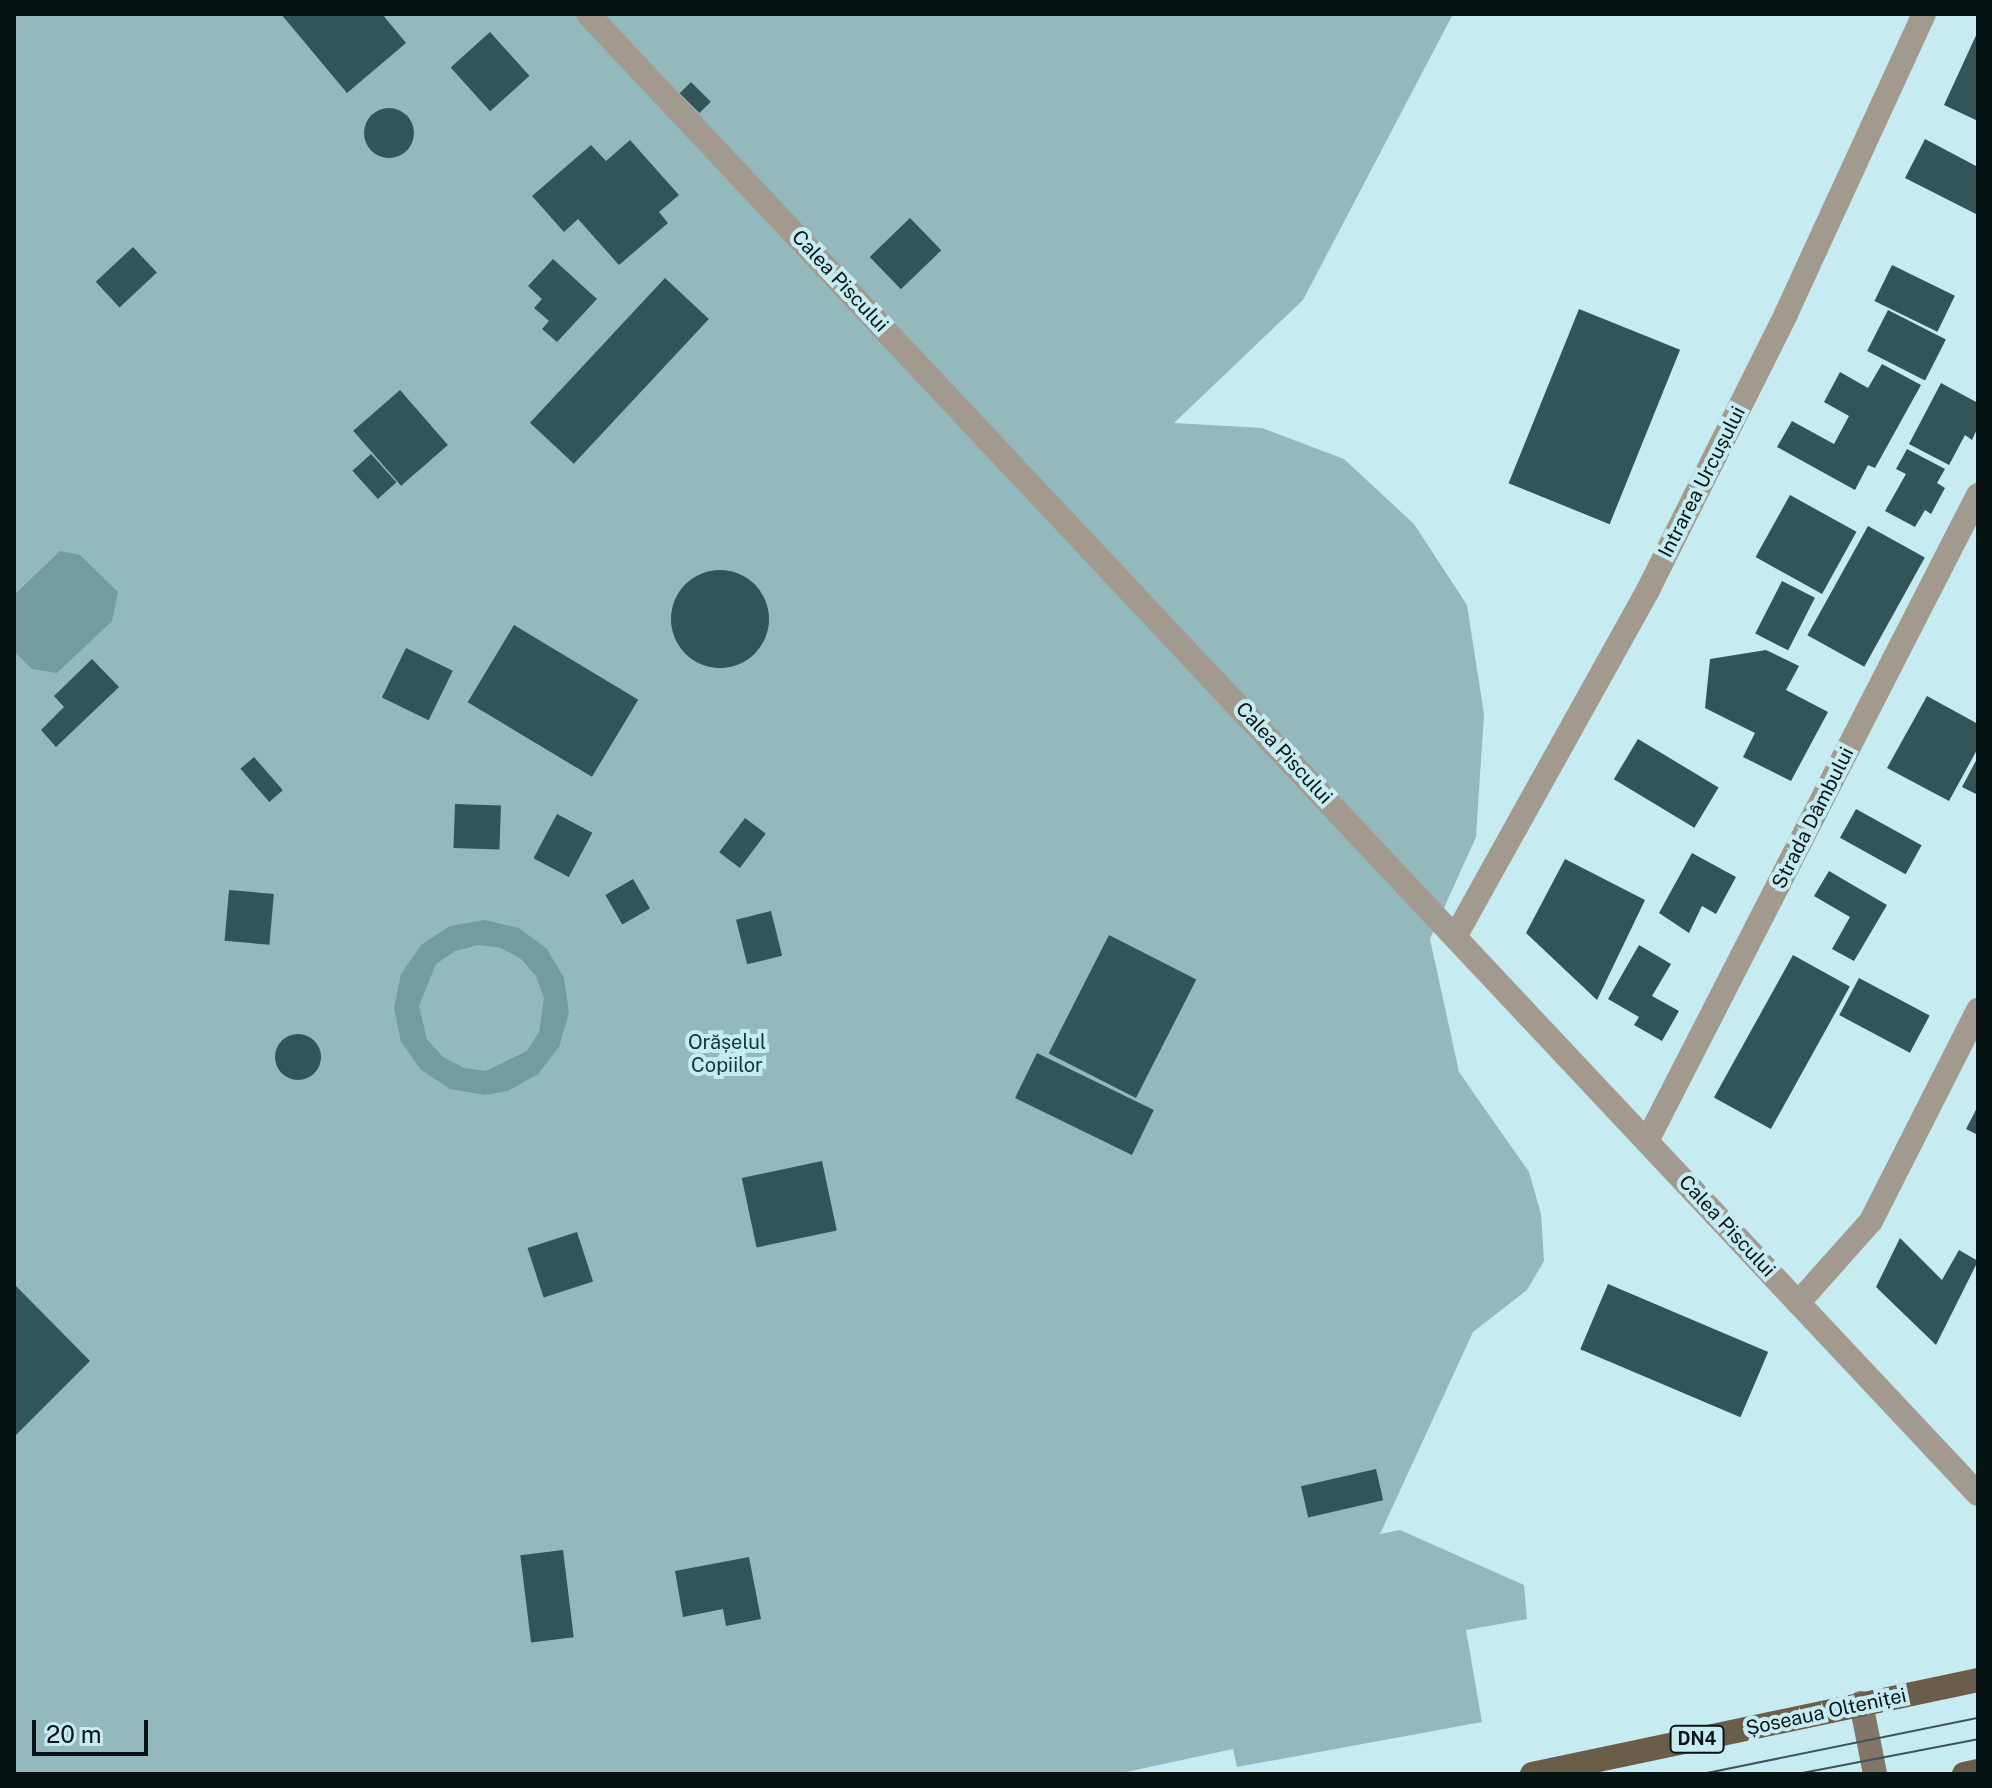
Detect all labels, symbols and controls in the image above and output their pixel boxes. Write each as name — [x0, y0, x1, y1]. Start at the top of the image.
street label: Calea Piscului — [787, 225, 893, 337]
street label: Intrarea Urcușului — [1654, 402, 1750, 562]
street label: Calea Piscului — [1231, 697, 1337, 809]
street label: Strada Dâmbului — [1767, 743, 1859, 893]
park label: Orășelul Copiilor — [688, 1031, 766, 1078]
street label: Calea Piscului — [1674, 1170, 1780, 1282]
street label: Șoseaua Olteniței — [1744, 1683, 1908, 1741]
scale bar — [36, 1704, 152, 1754]
text: 20 m — [46, 1720, 102, 1748]
road number: DN4 — [1669, 1725, 1725, 1753]

